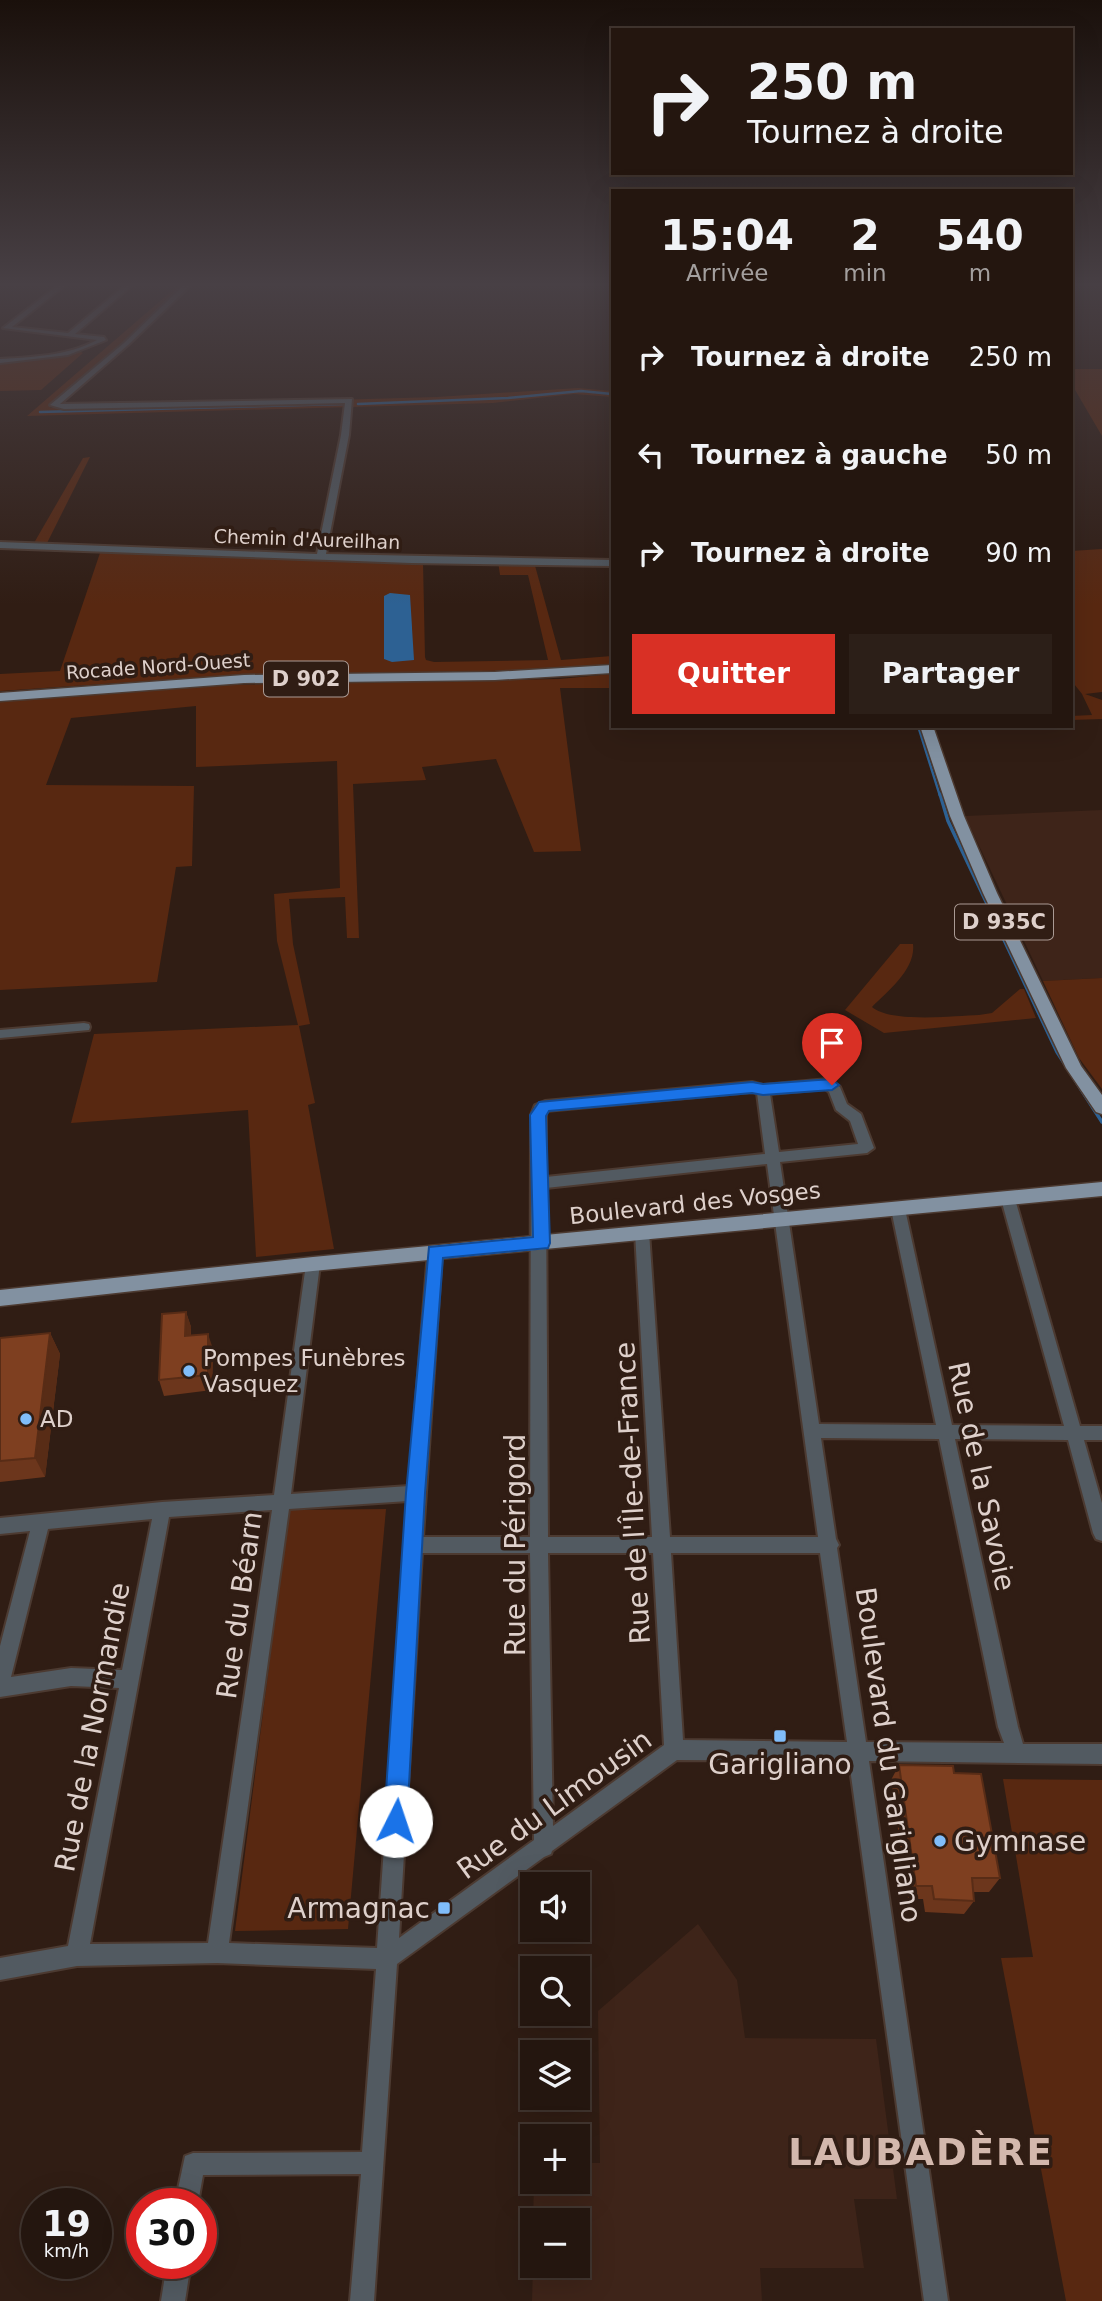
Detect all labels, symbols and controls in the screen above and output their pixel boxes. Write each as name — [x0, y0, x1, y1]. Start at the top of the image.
text: 250 m — [747, 54, 917, 111]
icon: right — [632, 56, 723, 147]
text: Tournez à droite — [747, 113, 1004, 151]
text: 15:04 — [660, 211, 794, 260]
text: 2 — [850, 211, 880, 260]
text: 540 — [936, 211, 1024, 260]
text: Arrivée — [686, 260, 768, 286]
text: min — [843, 260, 887, 286]
text: m — [969, 260, 991, 286]
icon: right — [632, 338, 670, 376]
text: Tournez à droite — [691, 342, 930, 372]
text: 250 m — [969, 342, 1052, 372]
icon: left — [632, 436, 670, 474]
text: Tournez à gauche — [691, 440, 948, 470]
text: 50 m — [985, 440, 1052, 470]
street label: Chemin d'Aureilhan — [213, 525, 401, 553]
icon: right — [632, 534, 670, 572]
text: Tournez à droite — [691, 538, 930, 568]
text: 90 m — [985, 538, 1052, 568]
button: Quitter — [632, 634, 835, 714]
button: Partager — [849, 634, 1052, 714]
street label: Rocade Nord-Ouest — [65, 649, 251, 683]
road number: D 902 — [264, 662, 348, 696]
road number: D 935C — [955, 904, 1053, 940]
pin — [802, 1013, 862, 1085]
icon: arrive — [813, 1024, 851, 1062]
street label: Boulevard des Vosges — [568, 1177, 822, 1229]
street label: Rue de l'Île-de-France — [607, 1341, 657, 1645]
place label: Pompes Funèbres Vasquez — [203, 1345, 406, 1397]
street label: Rue de la Savoie — [941, 1358, 1022, 1594]
marker: Pompes Funèbres Vasquez — [181, 1363, 197, 1379]
place label: AD — [40, 1406, 73, 1432]
marker: AD — [18, 1411, 34, 1427]
street label: Rue du Périgord — [499, 1434, 532, 1656]
street label: Rue du Béarn — [210, 1509, 269, 1701]
street label: Rue de la Normandie — [48, 1580, 137, 1874]
street label: Boulevard du Garigliano — [849, 1585, 928, 1925]
street label: Rue du Limousin — [451, 1723, 658, 1886]
marker: Garigliano — [772, 1728, 788, 1744]
place label: Garigliano — [708, 1748, 852, 1781]
position arrow — [359, 1784, 433, 1858]
place label: Gymnase — [954, 1825, 1086, 1858]
marker: Gymnase — [932, 1833, 948, 1849]
map controls — [520, 1872, 590, 2278]
button: sound — [520, 1872, 590, 1942]
place label: Armagnac — [287, 1892, 430, 1925]
marker: Armagnac — [436, 1900, 452, 1916]
button: search — [520, 1956, 590, 2026]
button: layers — [520, 2040, 590, 2110]
button: + — [520, 2124, 590, 2194]
district label: LAUBADÈRE — [788, 2130, 1054, 2174]
speed limit sign: 30 — [126, 2188, 217, 2279]
text: 19 — [42, 2204, 91, 2244]
button: − — [520, 2208, 590, 2278]
text: km/h — [44, 2240, 89, 2261]

